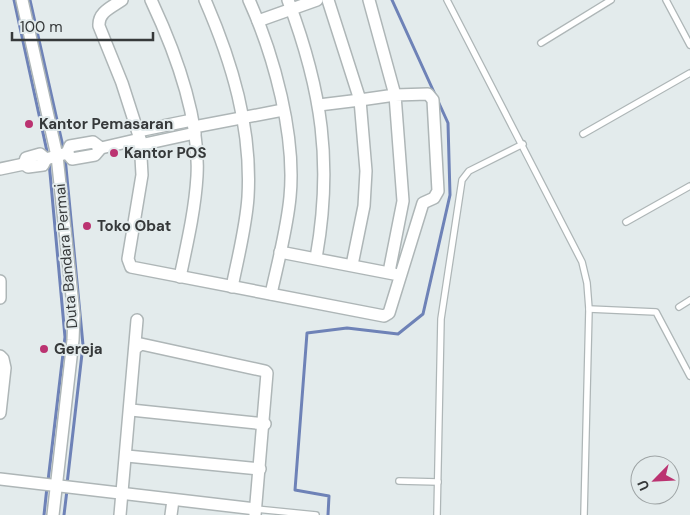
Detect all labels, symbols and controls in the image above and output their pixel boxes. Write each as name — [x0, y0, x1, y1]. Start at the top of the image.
scale bar — [12, 10, 154, 42]
text: 100 m — [20, 17, 63, 37]
place label: Kantor Pemasaran — [39, 114, 173, 134]
marker: Kantor Pemasaran — [23, 118, 35, 130]
place label: Kantor POS — [124, 143, 206, 163]
marker: Kantor POS — [108, 147, 120, 159]
street label: Duta Bandara Permai — [50, 183, 82, 329]
place label: Toko Obat — [97, 216, 171, 236]
marker: Toko Obat — [81, 220, 93, 232]
place label: Gereja — [54, 339, 103, 359]
marker: Gereja — [38, 343, 50, 355]
north arrow — [630, 455, 680, 505]
text: U — [633, 477, 653, 493]

